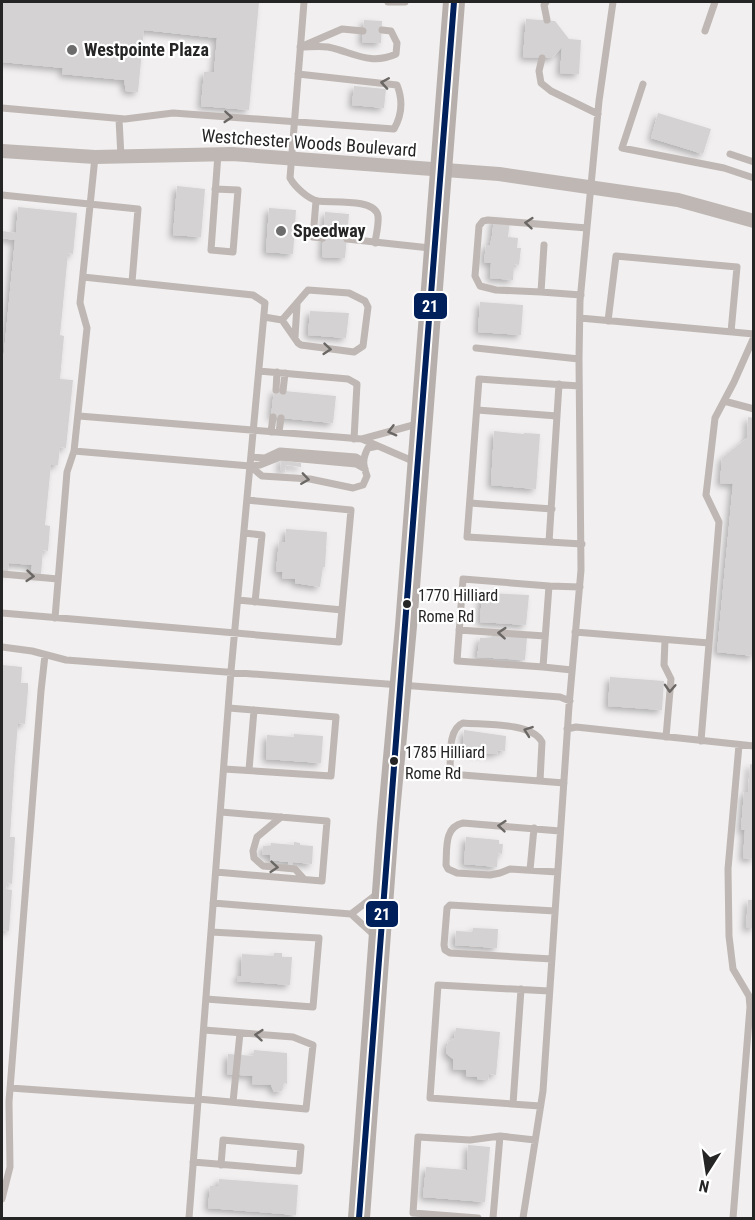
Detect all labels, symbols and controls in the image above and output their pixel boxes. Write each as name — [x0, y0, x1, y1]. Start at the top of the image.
place label: Westpointe Plaza — [84, 39, 209, 60]
marker: Westpointe Plaza — [65, 43, 79, 57]
one-way arrow — [380, 78, 390, 90]
one-way arrow — [224, 110, 233, 123]
street label: Westchester Woods Boulevard — [201, 125, 417, 160]
one-way arrow — [524, 217, 533, 230]
place label: Speedway — [293, 220, 366, 241]
marker: Speedway — [274, 224, 288, 238]
line badge: 21 — [413, 292, 448, 320]
text: 21 — [422, 297, 438, 316]
one-way arrow — [322, 342, 332, 355]
one-way arrow — [387, 424, 398, 436]
one-way arrow — [300, 472, 310, 484]
one-way arrow — [25, 569, 34, 582]
place label: 1770 Hilliard Rome Rd — [418, 586, 498, 626]
marker: 1770 Hilliard Rome Rd — [401, 598, 413, 610]
one-way arrow — [498, 627, 507, 640]
one-way arrow — [663, 683, 676, 692]
one-way arrow — [523, 726, 534, 739]
place label: 1785 Hilliard Rome Rd — [405, 743, 485, 783]
marker: 1785 Hilliard Rome Rd — [388, 755, 400, 767]
one-way arrow — [497, 820, 507, 833]
one-way arrow — [269, 860, 279, 873]
line badge: 21 — [365, 900, 399, 928]
text: 21 — [374, 905, 390, 924]
one-way arrow — [254, 1028, 263, 1041]
north arrow — [677, 1142, 737, 1202]
text: N — [697, 1176, 711, 1196]

